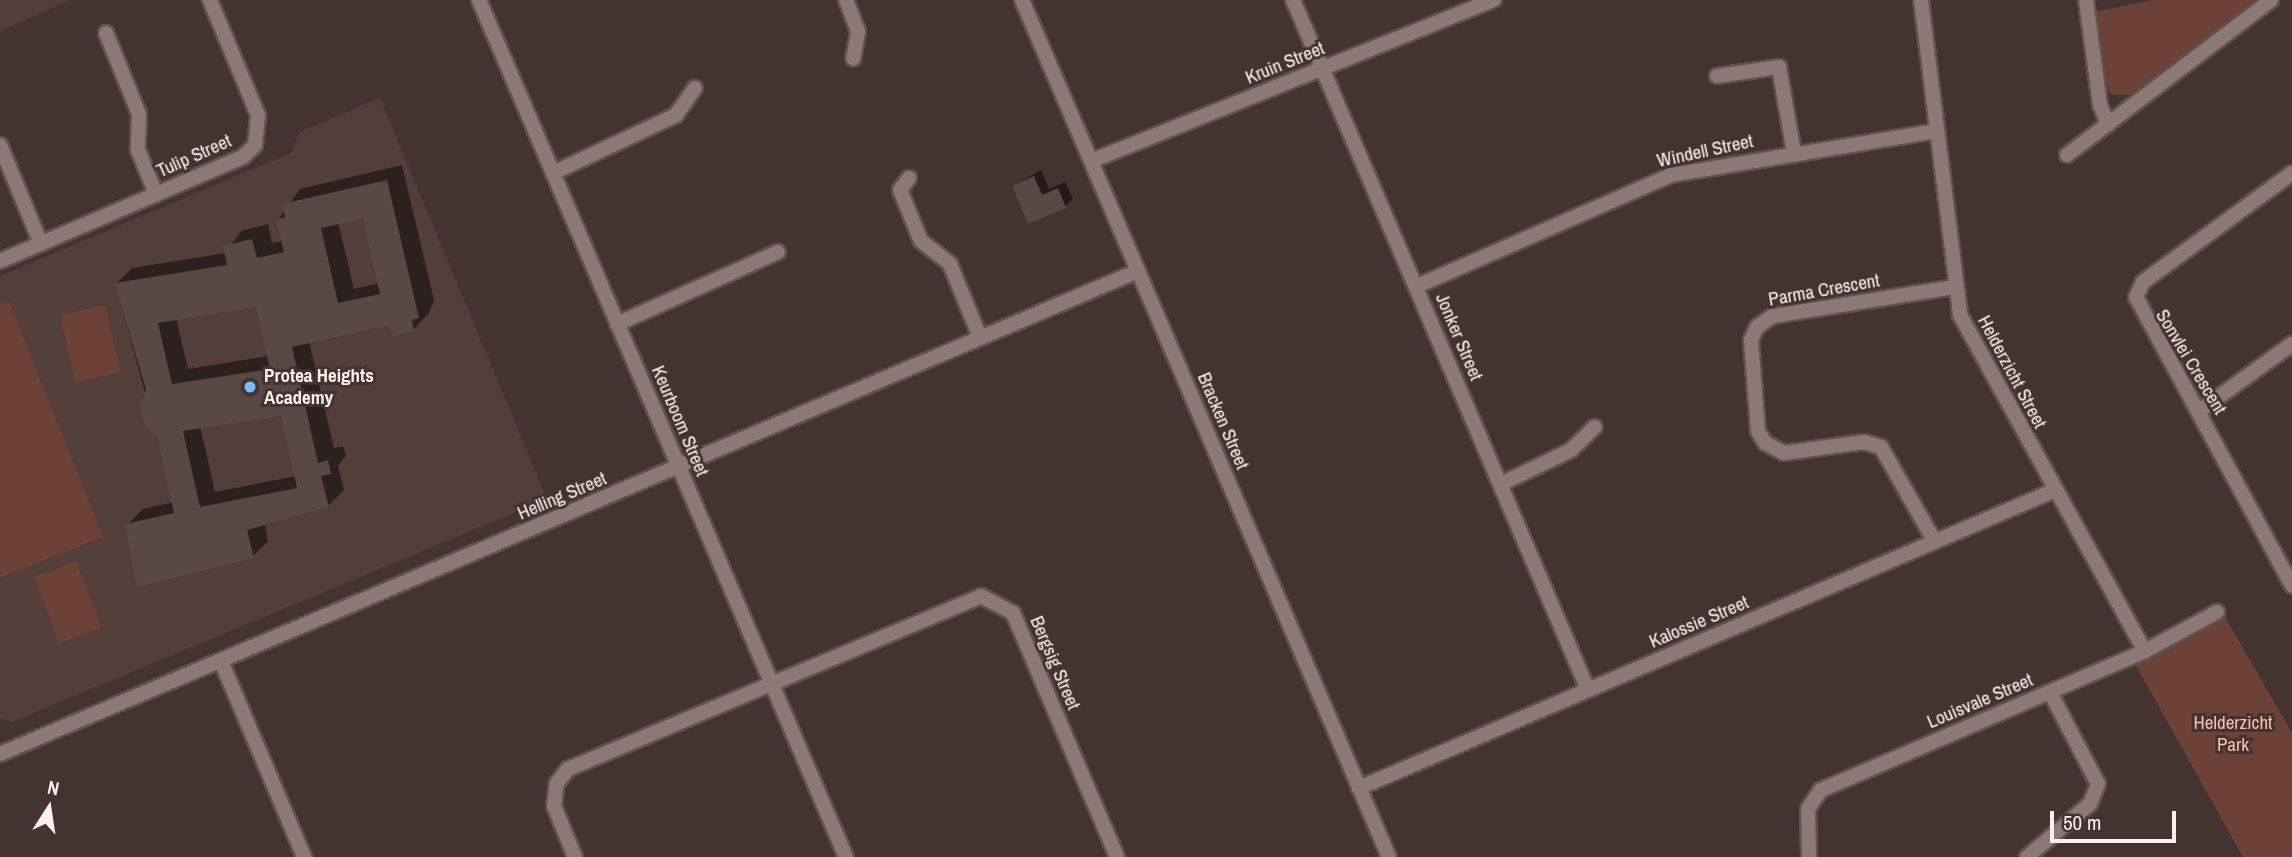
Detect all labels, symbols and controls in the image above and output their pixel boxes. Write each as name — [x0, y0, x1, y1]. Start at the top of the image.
street label: Kruin Street — [1242, 37, 1328, 89]
street label: Tulip Street — [153, 129, 235, 183]
street label: Windell Street — [1655, 130, 1755, 172]
street label: Parma Crescent — [1767, 269, 1881, 311]
street label: Jonker Street — [1430, 290, 1488, 384]
street label: Sonvlei Crescent — [2151, 305, 2231, 419]
street label: Helderzicht Street — [1973, 312, 2051, 432]
street label: Keurboom Street — [646, 362, 714, 480]
place label: Protea Heights Academy — [264, 365, 374, 409]
street label: Bracken Street — [1192, 369, 1254, 473]
marker: Protea Heights Academy — [242, 379, 258, 395]
street label: Helling Street — [514, 467, 610, 525]
street label: Kalossie Street — [1646, 591, 1752, 653]
street label: Bergsig Street — [1025, 613, 1085, 713]
street label: Louisvale Street — [1924, 669, 2036, 733]
park label: Helderzicht Park — [2194, 712, 2272, 756]
north arrow — [14, 773, 84, 843]
text: N — [45, 774, 62, 801]
scale bar — [2054, 798, 2180, 842]
text: 50 m — [2063, 808, 2101, 837]

